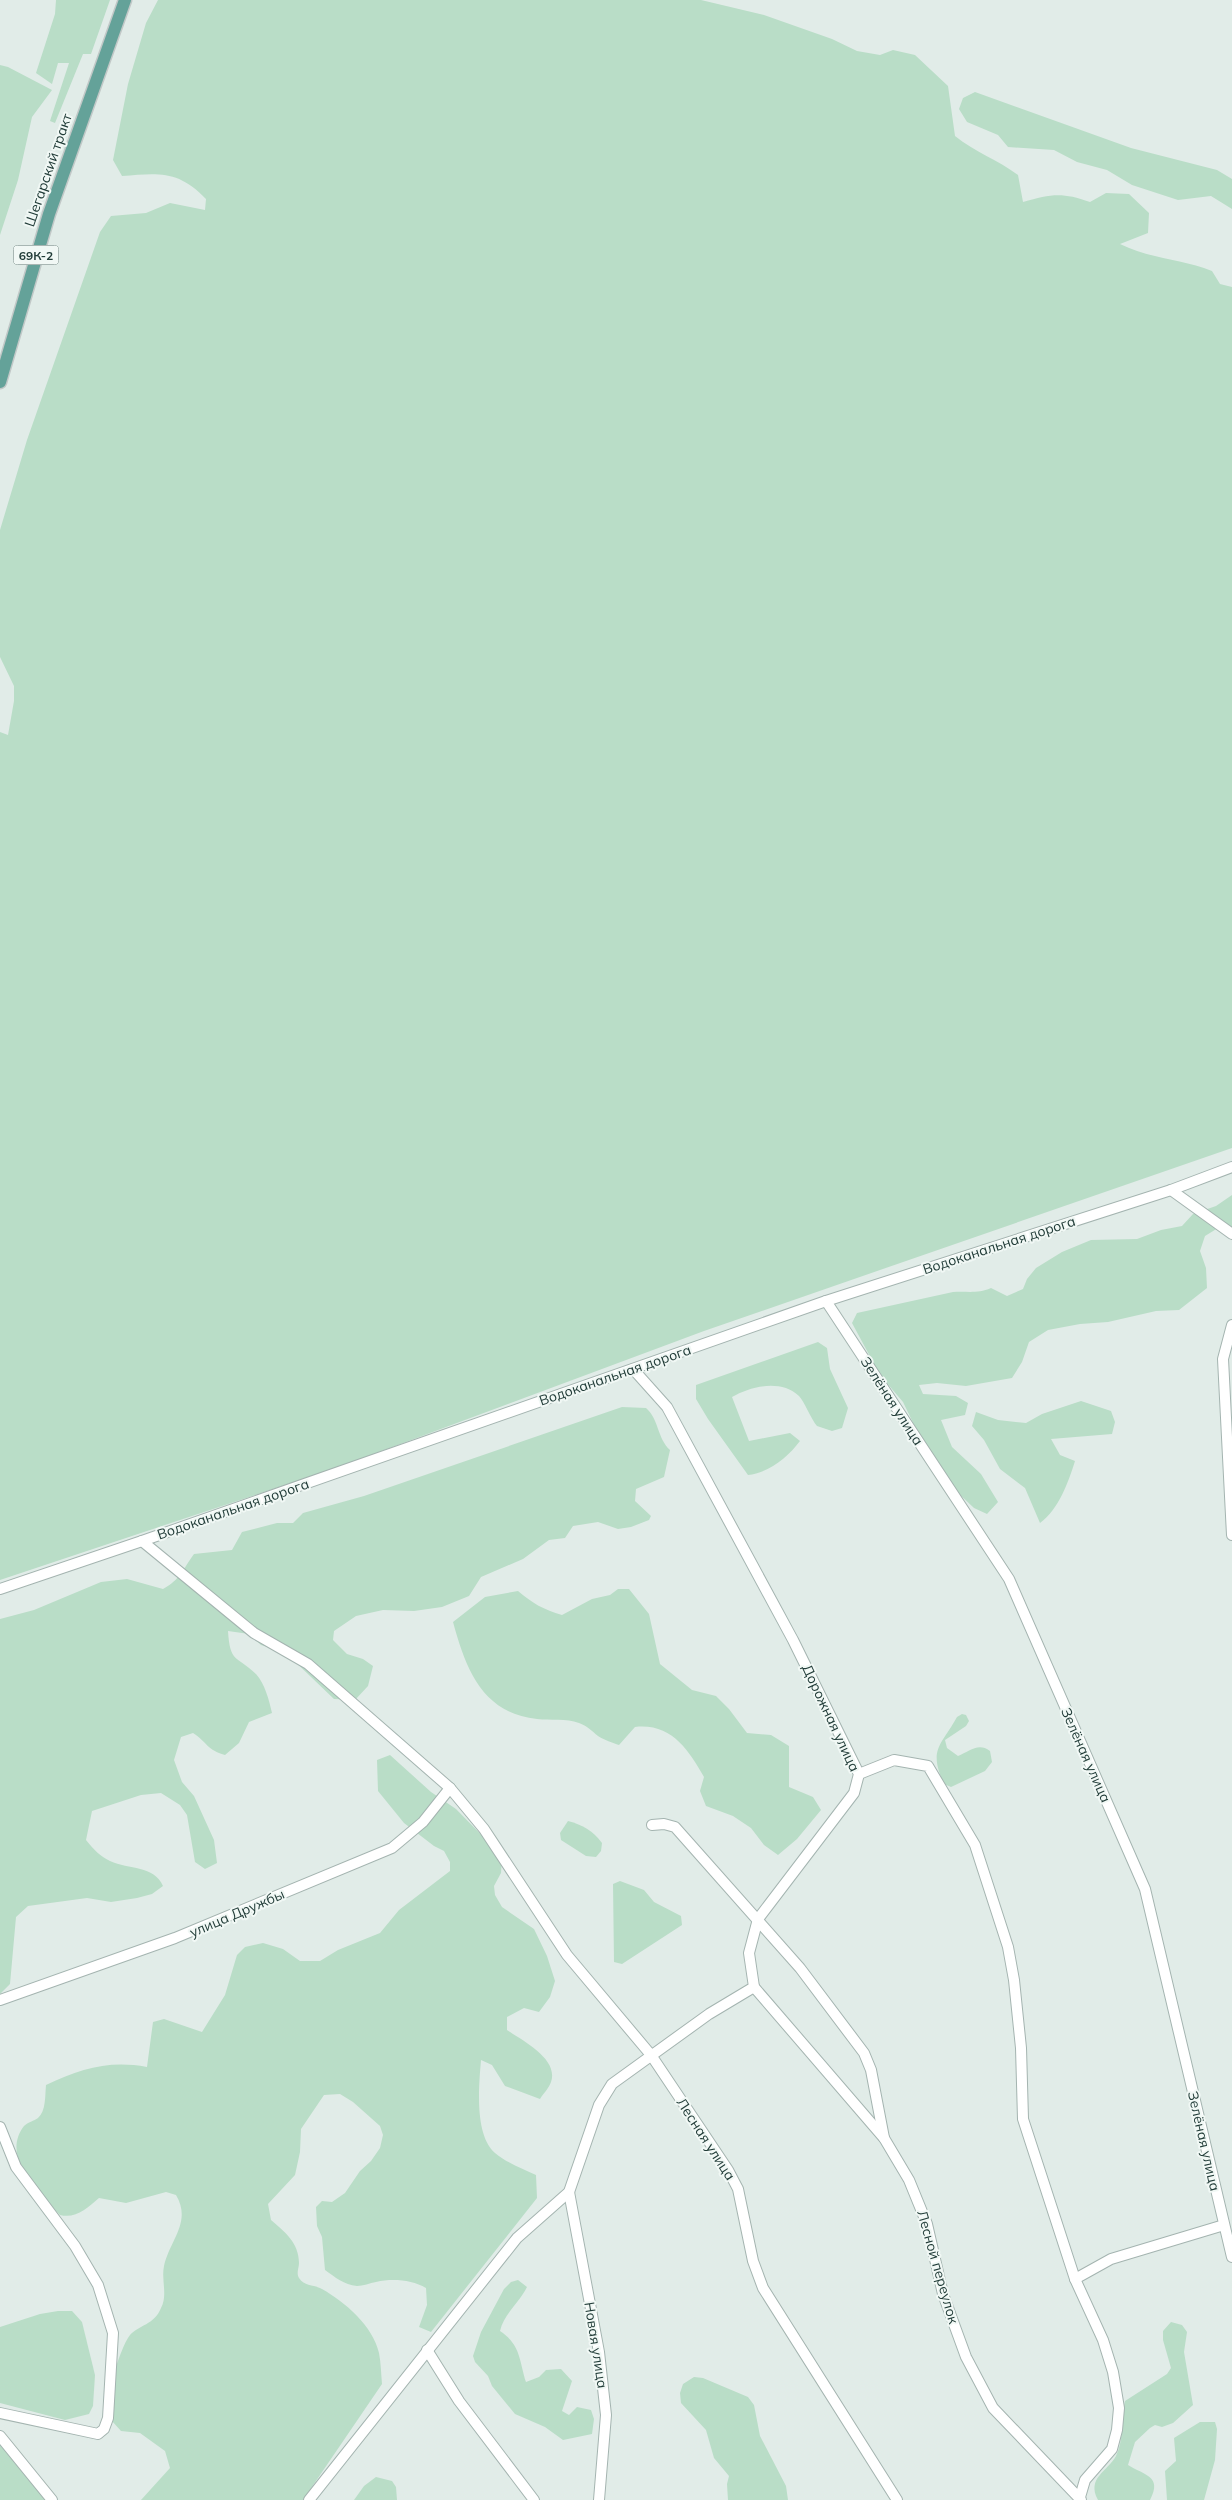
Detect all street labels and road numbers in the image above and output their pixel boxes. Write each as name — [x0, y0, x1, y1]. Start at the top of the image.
street label: Шегарский тракт — [20, 110, 76, 229]
road number: 69К-2 — [14, 246, 58, 264]
street label: Водоканальная дорога — [920, 1212, 1078, 1278]
street label: Водоканальная дорога — [537, 1341, 693, 1409]
street label: Зелёная улица — [857, 1353, 927, 1449]
street label: Водоканальная дорога — [155, 1475, 311, 1543]
street label: Дорожная улица — [798, 1661, 864, 1775]
street label: Зелёная улица — [1057, 1705, 1115, 1805]
street label: улица Дружбы — [187, 1885, 287, 1941]
street label: Зелёная улица — [1184, 2089, 1224, 2193]
street label: Лесная улица — [673, 2094, 739, 2184]
street label: Лесной переулок — [913, 2208, 963, 2326]
street label: Новая улица — [580, 2300, 612, 2390]

